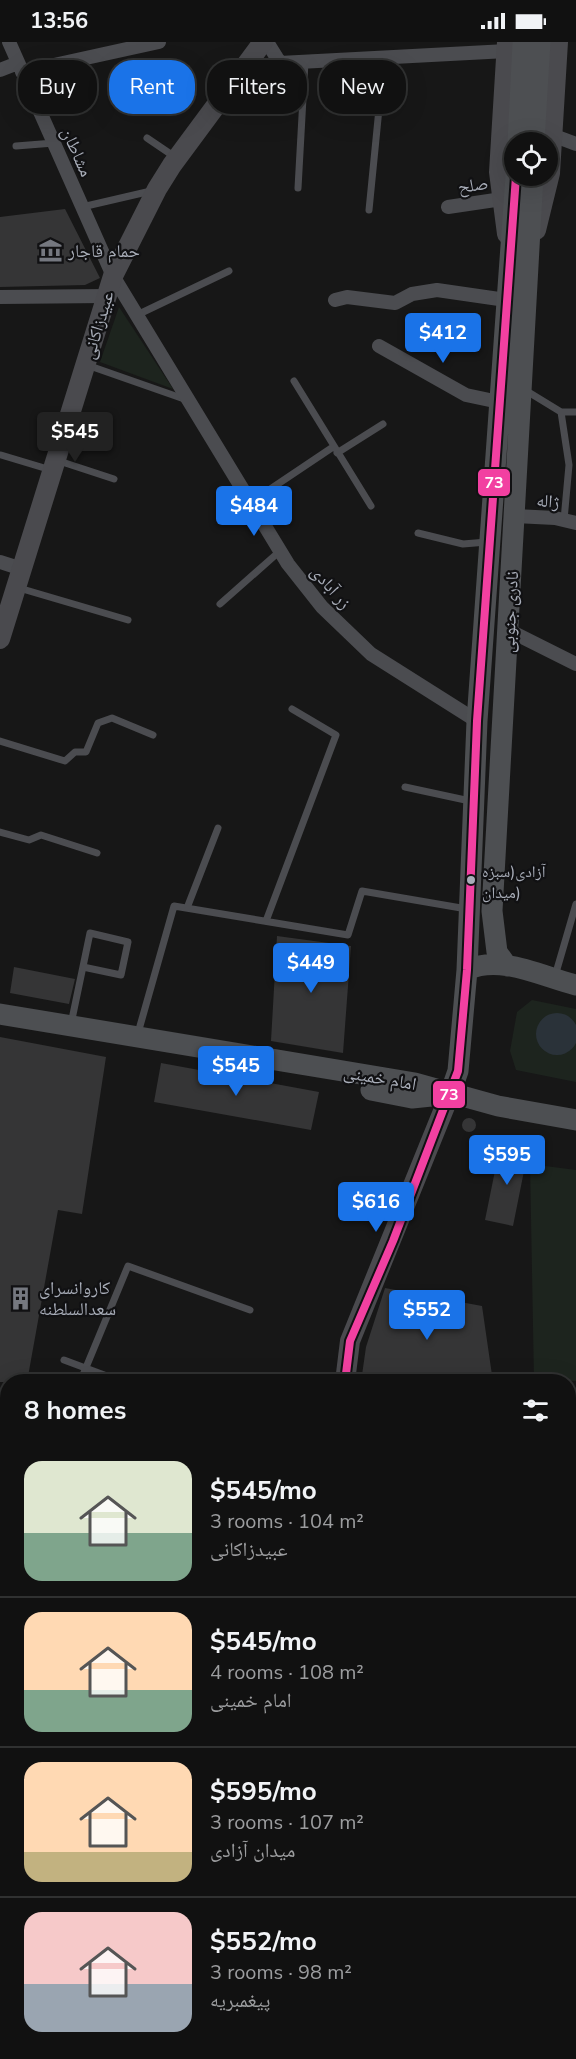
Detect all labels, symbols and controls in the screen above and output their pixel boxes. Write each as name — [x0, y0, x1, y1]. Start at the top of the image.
text: 13:56 — [30, 6, 88, 36]
chip: Buy — [18, 60, 97, 114]
chip: Rent — [109, 60, 195, 114]
chip: Filters — [207, 60, 307, 114]
chip: New — [319, 60, 406, 114]
street label: مشاطان — [56, 124, 98, 180]
map controls — [504, 132, 558, 186]
button: locate — [504, 132, 558, 186]
street label: صلح — [456, 171, 490, 199]
museum icon: حمام قاجار — [37, 238, 63, 264]
place label: حمام قاجار — [67, 239, 140, 263]
street label: عبیدزاکانی — [76, 288, 120, 362]
pin: $412 — [407, 313, 479, 364]
text: $412 — [419, 319, 467, 346]
pin: $545 — [39, 412, 111, 463]
text: $545 — [51, 418, 99, 445]
line badge: 73 — [477, 468, 511, 497]
text: 73 — [484, 472, 504, 494]
pin: $484 — [218, 486, 290, 537]
street label: ژاله — [535, 488, 561, 514]
text: $484 — [230, 492, 278, 519]
street label: زر آبادی — [305, 560, 357, 614]
street label: نادری جنوبی — [496, 570, 524, 654]
place label: آزادی(سبزه میدان) — [482, 861, 547, 904]
marker: آزادی(سبزه میدان) — [465, 874, 477, 886]
pin: $449 — [275, 943, 347, 994]
text: $449 — [287, 949, 335, 976]
pin: $545 — [200, 1046, 272, 1097]
text: $545 — [212, 1052, 260, 1079]
street label: امام خمینی — [342, 1060, 418, 1096]
line badge: 73 — [432, 1080, 466, 1109]
text: 73 — [439, 1084, 459, 1106]
pin: $595 — [471, 1135, 543, 1186]
text: $595 — [483, 1141, 531, 1168]
pin: $616 — [340, 1182, 412, 1233]
text: $616 — [352, 1188, 400, 1215]
place label: کاروانسرای سعدالسلطنه — [39, 1276, 116, 1321]
building icon: کاروانسرای سعدالسلطنه — [8, 1285, 34, 1311]
pin: $552 — [391, 1290, 463, 1341]
text: $552 — [403, 1296, 451, 1323]
text: 8 homes — [24, 1393, 126, 1428]
icon: filters — [519, 1394, 552, 1427]
text: $545/mo — [210, 1473, 317, 1508]
icon: home — [72, 1485, 144, 1557]
text: 3 rooms · 104 m² — [210, 1508, 364, 1535]
text: عبیدزاکانی — [210, 1536, 288, 1563]
text: $545/mo — [210, 1624, 317, 1659]
icon: home — [72, 1636, 144, 1708]
text: 4 rooms · 108 m² — [210, 1659, 364, 1686]
text: امام خمینی — [210, 1687, 292, 1714]
text: $595/mo — [210, 1774, 317, 1809]
icon: home — [72, 1786, 144, 1858]
text: 3 rooms · 107 m² — [210, 1809, 364, 1836]
text: میدان آزادی — [210, 1837, 295, 1864]
text: $552/mo — [210, 1924, 317, 1959]
icon: home — [72, 1936, 144, 2008]
text: 3 rooms · 98 m² — [210, 1959, 352, 1986]
text: پیغمبریه — [210, 1987, 270, 2014]

